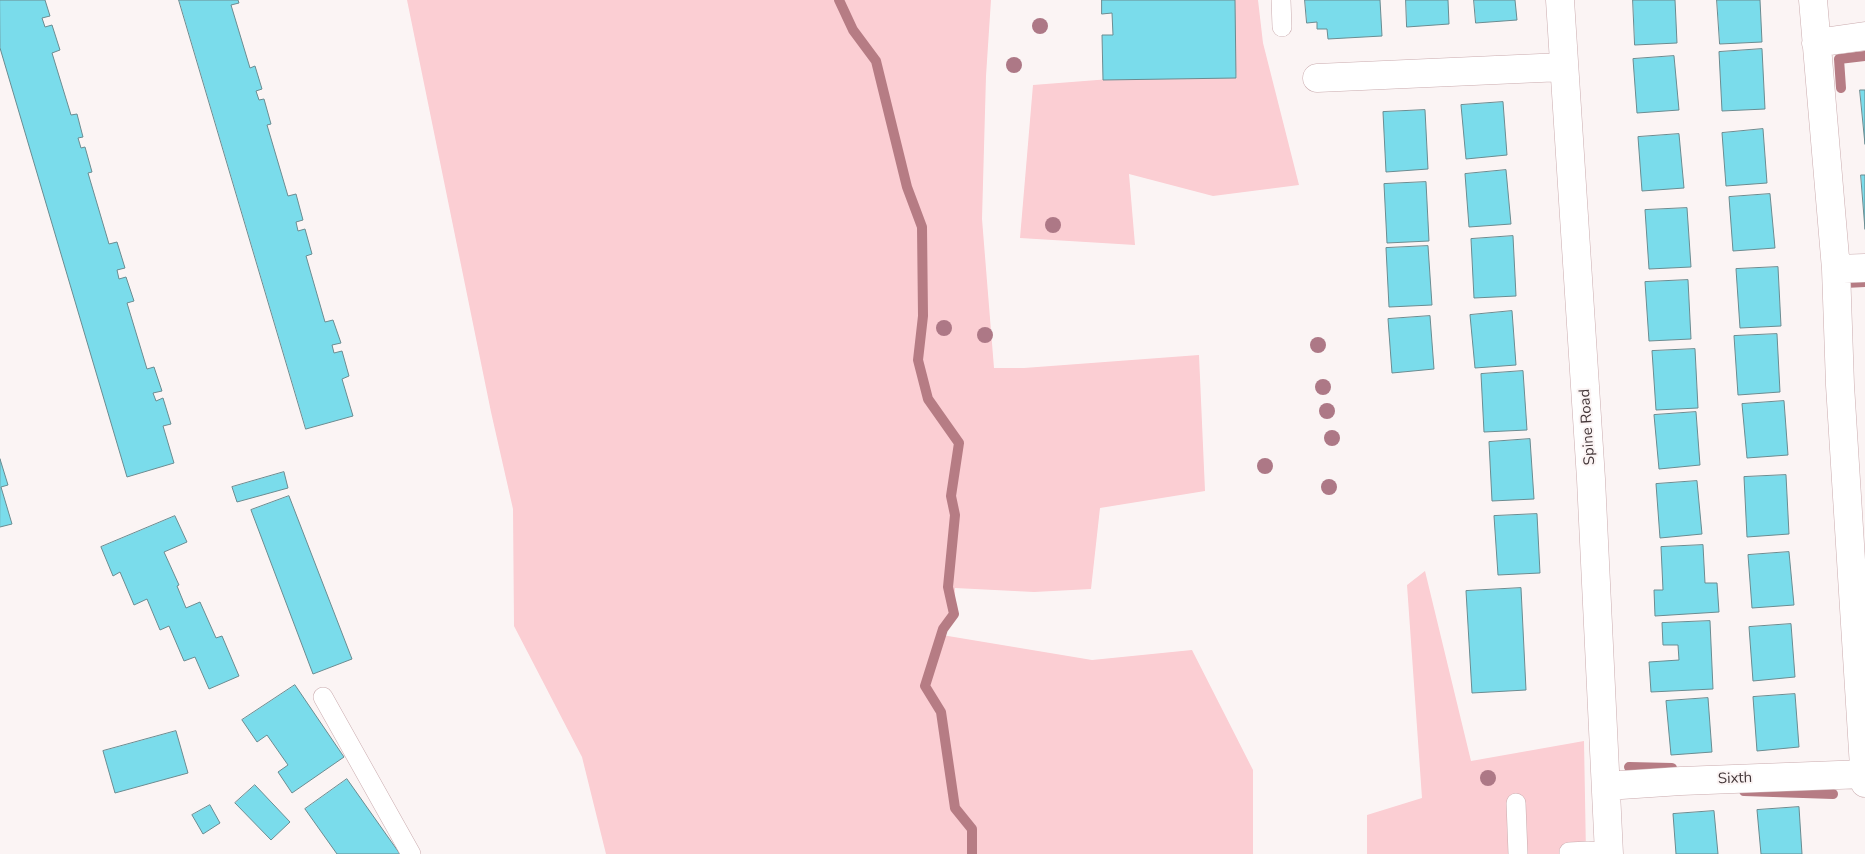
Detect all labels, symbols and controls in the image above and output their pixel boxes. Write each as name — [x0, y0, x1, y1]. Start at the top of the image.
street label: Spine Road — [1576, 388, 1600, 466]
street label: Sixth — [1718, 769, 1752, 789]

